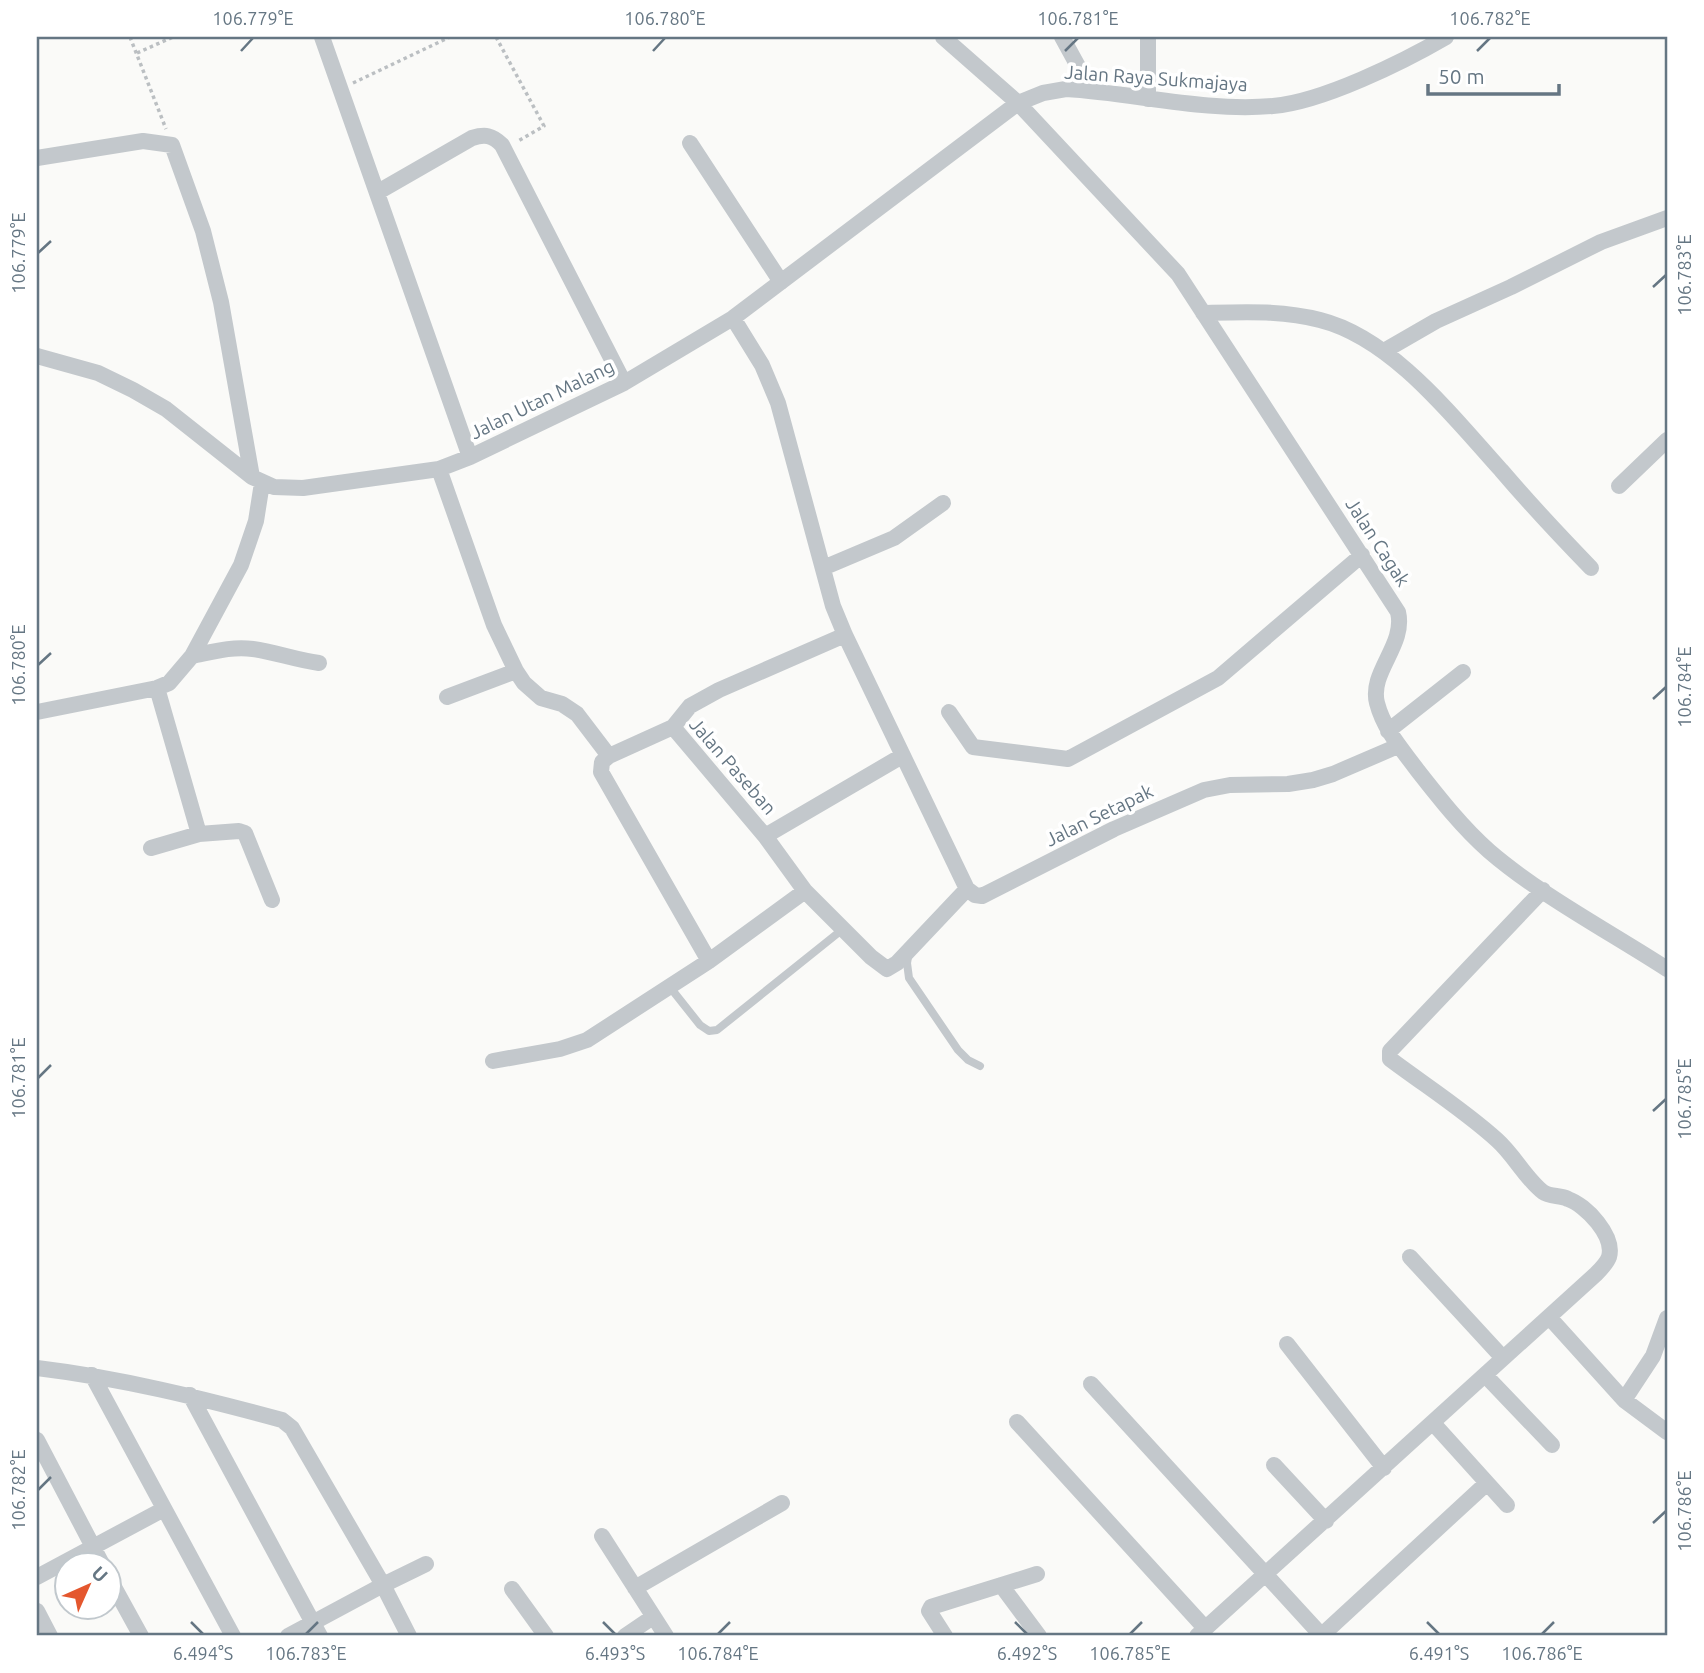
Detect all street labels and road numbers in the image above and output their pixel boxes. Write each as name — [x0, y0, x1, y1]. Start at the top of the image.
street label: Jalan Raya Sukmajaya — [1064, 61, 1248, 95]
street label: Jalan Utan Malang — [466, 355, 618, 443]
street label: Jalan Cagak — [1341, 494, 1415, 591]
street label: Jalan Paseban — [685, 713, 781, 819]
street label: Jalan Setapak — [1042, 779, 1157, 851]

